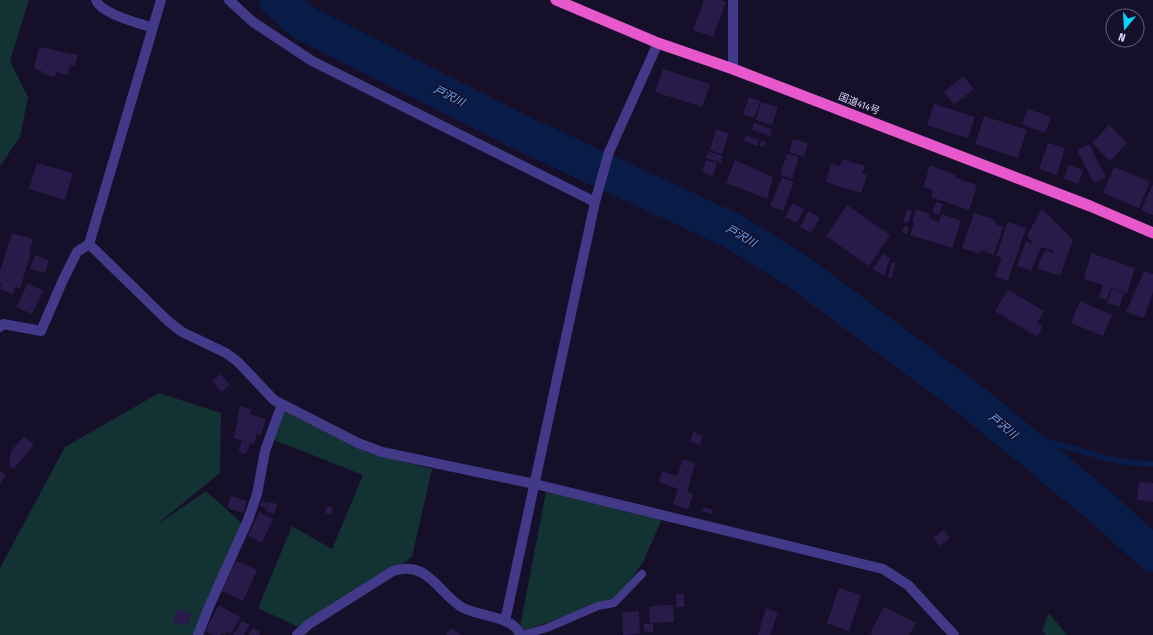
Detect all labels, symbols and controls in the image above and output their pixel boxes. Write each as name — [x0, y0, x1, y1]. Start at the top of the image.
north arrow — [1105, 8, 1145, 48]
text: N — [1117, 30, 1127, 44]
water label: 戸沢川 — [431, 83, 468, 110]
street label: 国道414号 — [837, 91, 881, 117]
water label: 戸沢川 — [723, 222, 759, 250]
water label: 戸沢川 — [986, 411, 1021, 442]

